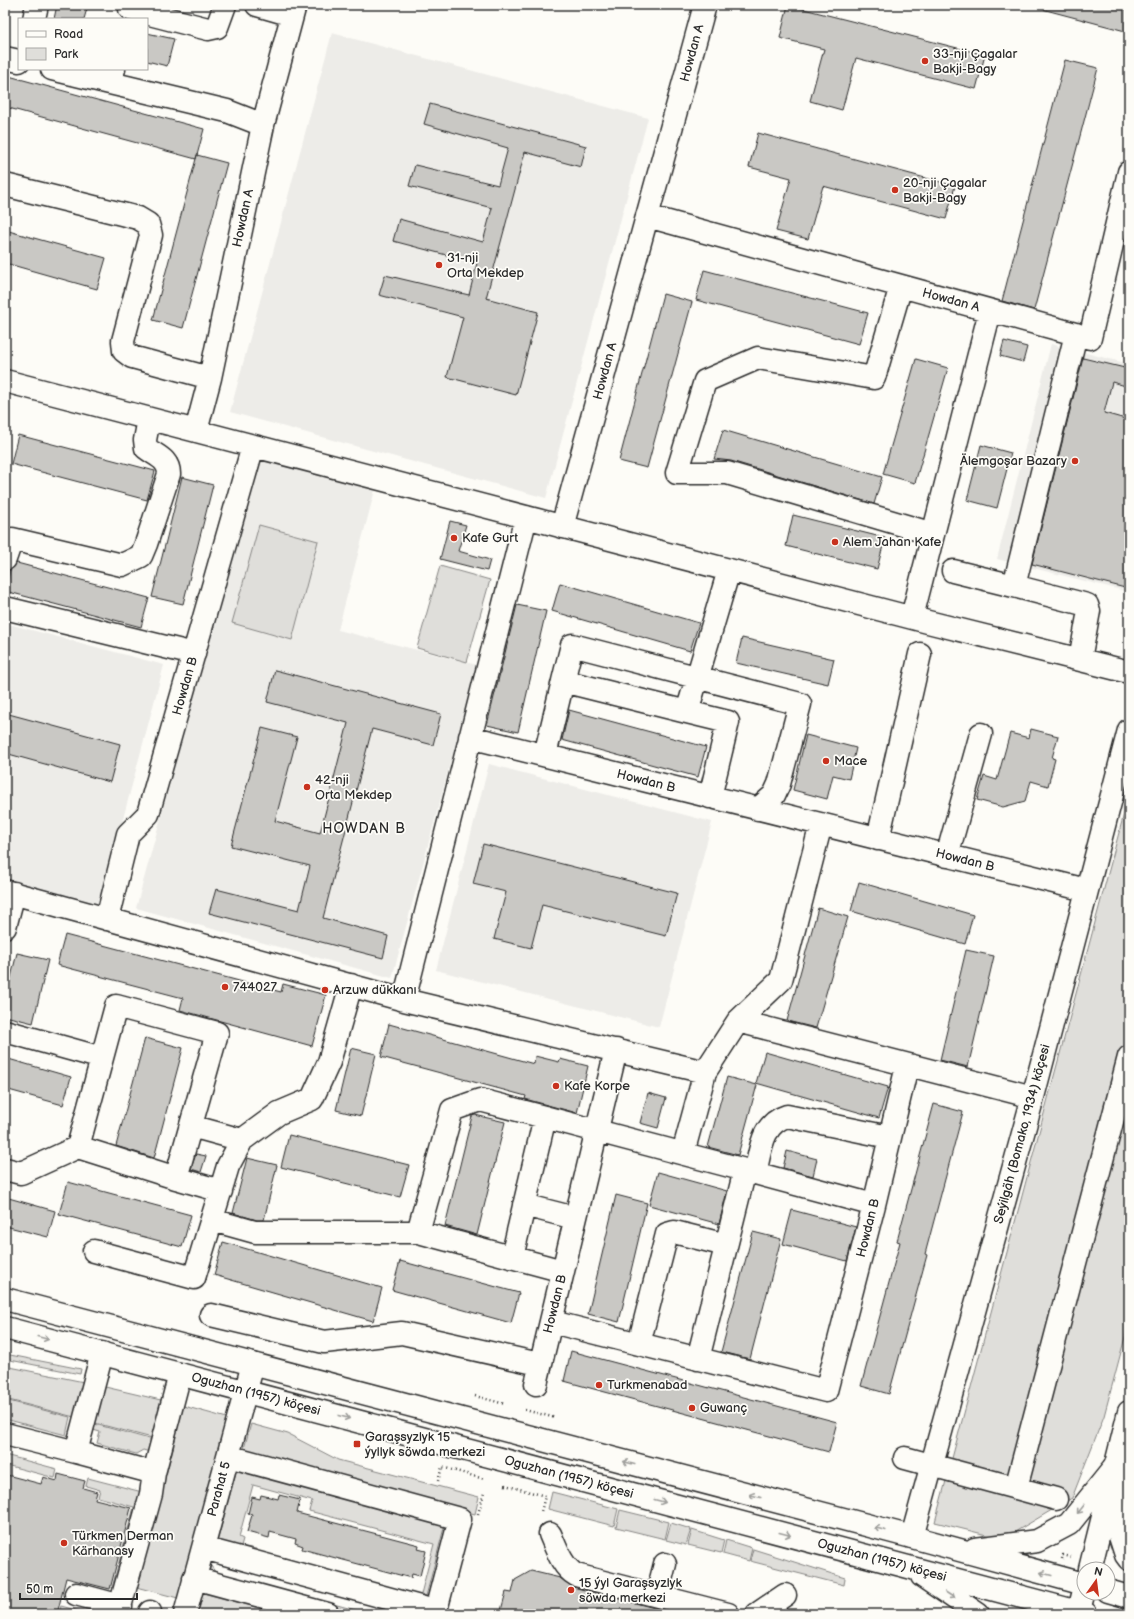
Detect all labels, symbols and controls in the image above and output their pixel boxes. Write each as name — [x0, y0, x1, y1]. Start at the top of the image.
legend — [18, 18, 148, 70]
street label: Howdan A — [677, 22, 707, 84]
text: Road — [54, 27, 83, 42]
place label: 33-nji Çagalar Bakji-Bagy — [933, 46, 1017, 77]
text: Park — [54, 47, 78, 62]
marker: 33-nji Çagalar Bakji-Bagy — [920, 56, 930, 66]
place label: 20-nji Çagalar Bakji-Bagy — [903, 175, 987, 206]
marker: 20-nji Çagalar Bakji-Bagy — [890, 185, 900, 195]
street label: Howdan A — [229, 187, 257, 249]
place label: 31-nji Orta Mekdep — [447, 250, 524, 281]
marker: 31-nji Orta Mekdep — [434, 260, 444, 270]
street label: Howdan A — [920, 285, 982, 315]
street label: Howdan A — [590, 340, 620, 402]
place label: Älemgoşar Bazary — [960, 453, 1067, 469]
marker: Älemgoşar Bazary — [1070, 456, 1080, 466]
place label: Kafe Gurt — [462, 530, 518, 546]
marker: Kafe Gurt — [449, 533, 459, 543]
place label: Alem Jahan Kafe — [843, 534, 941, 550]
marker: Alem Jahan Kafe — [830, 537, 840, 547]
street label: Howdan B — [169, 655, 201, 717]
place label: Mace — [834, 753, 867, 769]
marker: Mace — [821, 756, 831, 766]
street label: Howdan B — [615, 766, 677, 796]
place label: 42-nji Orta Mekdep — [315, 772, 392, 803]
marker: 42-nji Orta Mekdep — [302, 782, 312, 792]
district label: HOWDAN B — [322, 820, 406, 837]
street label: Howdan B — [934, 845, 996, 875]
place label: 744027 — [233, 979, 278, 995]
marker: 744027 — [220, 982, 230, 992]
place label: Arzuw dükkanı — [333, 982, 417, 998]
marker: Arzuw dükkanı — [320, 985, 330, 995]
street label: Seýilgäh (Bomako, 1934) köçesi — [990, 1043, 1054, 1225]
place label: Kafe Korpe — [564, 1078, 630, 1094]
marker: Kafe Korpe — [551, 1081, 561, 1091]
street label: Howdan B — [853, 1197, 883, 1259]
street label: Howdan B — [540, 1273, 570, 1335]
one-way arrow — [36, 1334, 49, 1342]
street label: Oguzhan (1957) köçesi — [190, 1369, 322, 1419]
place label: Turkmenabad — [607, 1377, 687, 1393]
marker: Turkmenabad — [594, 1380, 604, 1390]
place label: Guwanç — [700, 1400, 747, 1416]
marker: Guwanç — [687, 1403, 697, 1413]
one-way arrow — [338, 1414, 351, 1422]
place label: Garaşsyzlyk 15 ýyllyk söwda merkezi — [364, 1429, 485, 1460]
marker: Garaşsyzlyk 15 ýyllyk söwda merkezi — [352, 1439, 362, 1449]
street label: Oguzhan (1957) köçesi — [503, 1452, 635, 1502]
one-way arrow — [623, 1458, 636, 1466]
street label: Parahat 5 — [204, 1460, 234, 1518]
one-way arrow — [749, 1491, 762, 1499]
one-way arrow — [653, 1497, 666, 1505]
one-way arrow — [1076, 1504, 1085, 1515]
one-way arrow — [874, 1525, 887, 1532]
place label: Türkmen Derman Kärhanasy — [72, 1528, 174, 1559]
one-way arrow — [778, 1531, 791, 1538]
street label: Oguzhan (1957) köçesi — [816, 1535, 948, 1585]
marker: Türkmen Derman Kärhanasy — [59, 1538, 69, 1548]
north arrow — [1076, 1561, 1116, 1601]
text: N — [1093, 1564, 1104, 1579]
one-way arrow — [1040, 1570, 1053, 1577]
scale bar — [20, 1575, 137, 1601]
place label: 15 ýyl Garaşsyzlyk söwda merkezi — [579, 1575, 682, 1606]
text: 50 m — [26, 1582, 53, 1597]
marker: 15 ýyl Garaşsyzlyk söwda merkezi — [566, 1585, 576, 1595]
one-way arrow — [944, 1591, 956, 1599]

